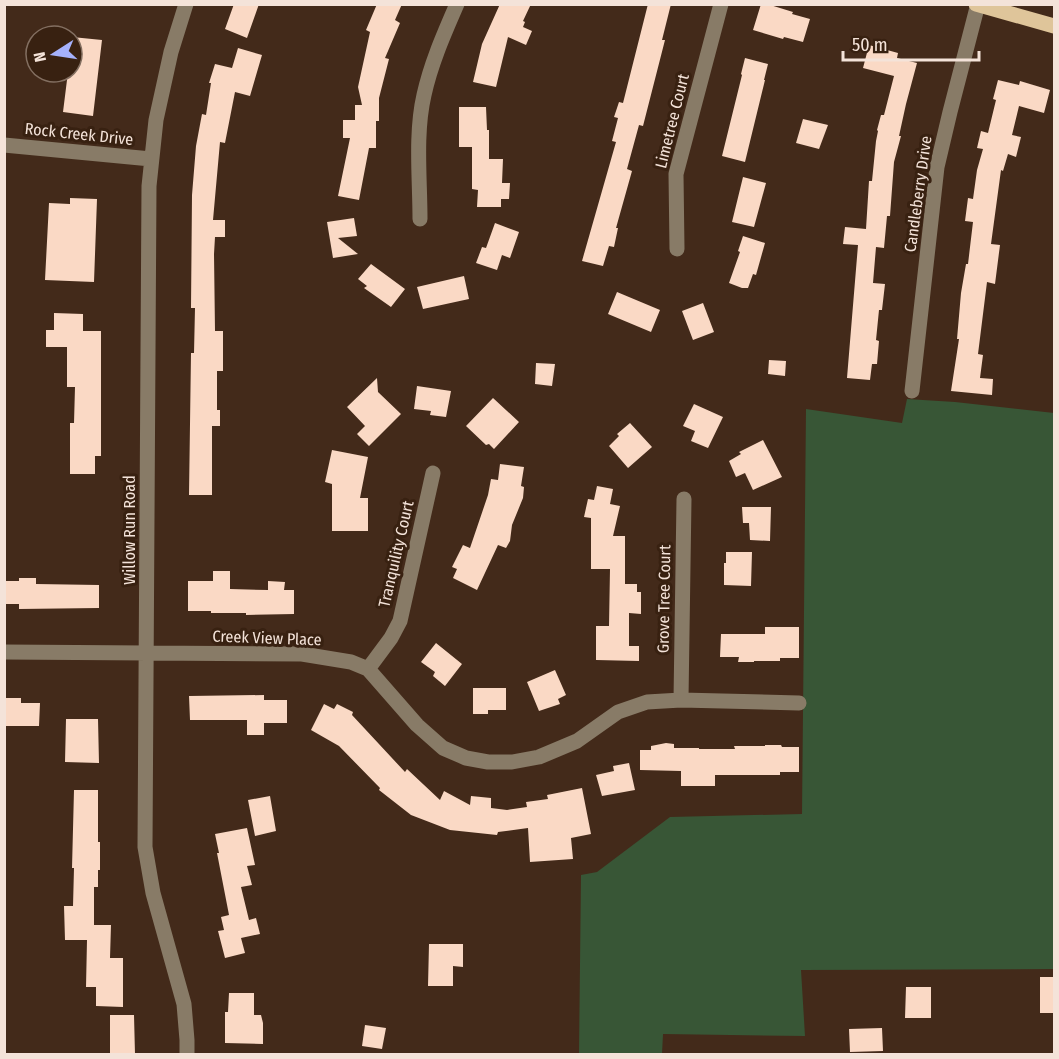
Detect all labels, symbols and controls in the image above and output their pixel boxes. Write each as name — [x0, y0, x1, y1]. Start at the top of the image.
north arrow — [24, 24, 84, 84]
scale bar — [843, 24, 980, 62]
text: 50 m — [852, 34, 888, 56]
text: N — [30, 50, 50, 64]
street label: Limetree Court — [651, 71, 693, 170]
street label: Rock Creek Drive — [24, 119, 134, 149]
street label: Candleberry Drive — [900, 135, 936, 253]
street label: Willow Run Road — [120, 475, 139, 585]
street label: Tranquility Court — [374, 498, 418, 609]
street label: Grove Tree Court — [654, 544, 674, 653]
street label: Creek View Place — [212, 627, 322, 649]

